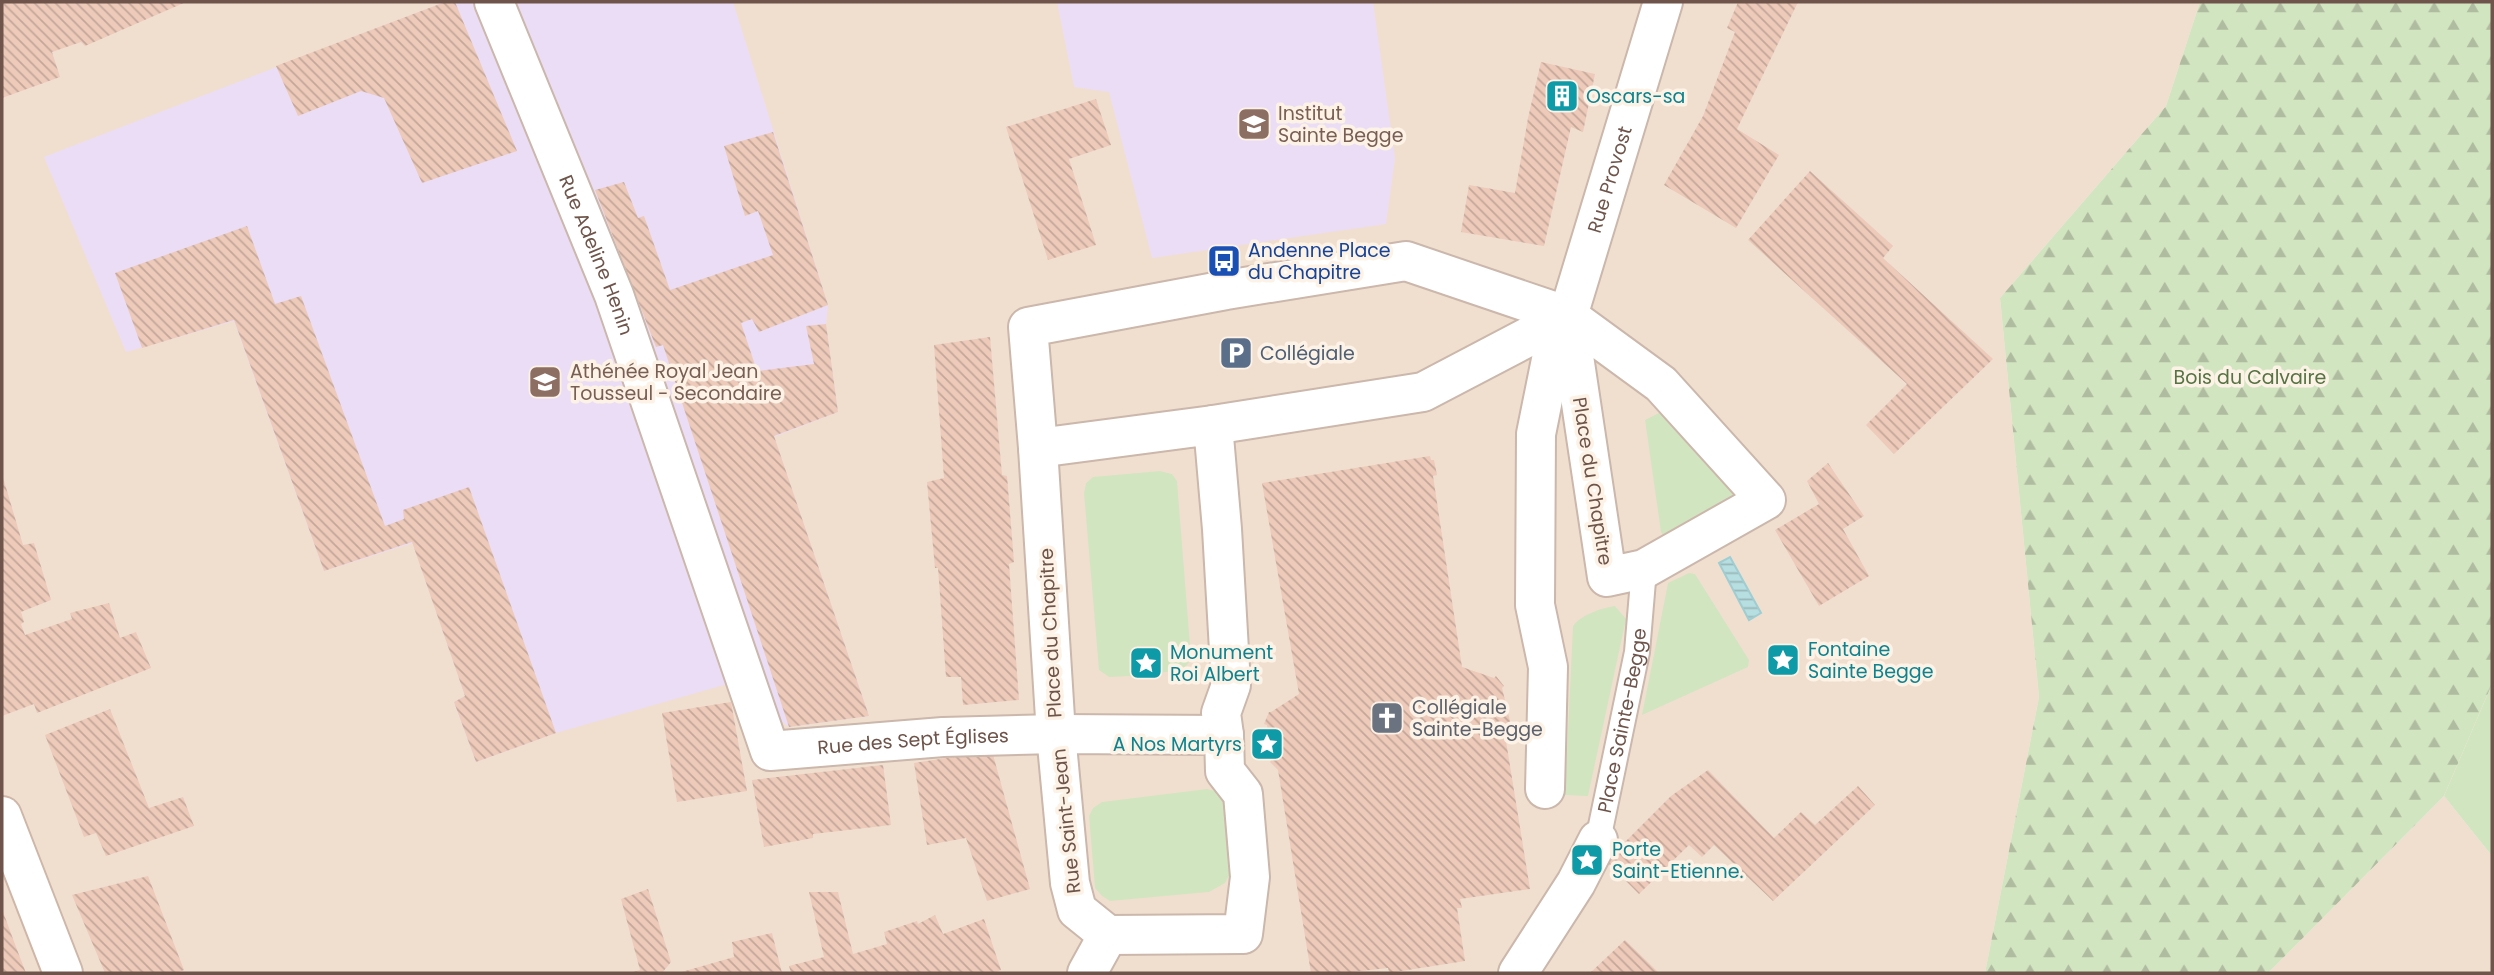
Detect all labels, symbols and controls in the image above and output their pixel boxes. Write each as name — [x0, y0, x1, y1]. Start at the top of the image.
building icon: Oscars-sa — [1543, 77, 1581, 115]
place label: Oscars-sa — [1586, 83, 1685, 110]
place label: Institut Sainte Begge — [1278, 100, 1404, 149]
school or university icon: Institut Sainte Begge — [1235, 105, 1273, 143]
street label: Rue Provost — [1581, 123, 1639, 236]
street label: Rue Adeline Henin — [552, 171, 640, 339]
place label: Andenne Place du Chapitre — [1248, 237, 1391, 286]
bus stop icon: Andenne Place du Chapitre — [1205, 242, 1243, 280]
parking icon: Collégiale — [1217, 334, 1255, 372]
place label: Collégiale — [1260, 340, 1355, 367]
place label: Athénée Royal Jean Tousseul - Secondaire — [570, 358, 782, 407]
school or university icon: Athénée Royal Jean Tousseul - Secondaire — [526, 363, 564, 401]
park label: Bois du Calvaire — [2174, 364, 2326, 391]
street label: Place du Chapitre — [1566, 395, 1619, 567]
street label: Place du Chapitre — [1033, 547, 1068, 719]
street label: Place Sainte-Begge — [1591, 627, 1653, 815]
place label: Fontaine Sainte Begge — [1808, 636, 1934, 685]
place label: Monument Roi Albert — [1170, 639, 1273, 688]
place icon: Fontaine Sainte Begge — [1764, 641, 1802, 679]
place icon: Monument Roi Albert — [1127, 644, 1165, 682]
place label: Collégiale Sainte-Begge — [1412, 694, 1543, 743]
church icon: Collégiale Sainte-Begge — [1368, 699, 1406, 737]
street label: Rue des Sept Églises — [816, 722, 1009, 761]
place icon: A Nos Martyrs — [1248, 725, 1286, 763]
place label: A Nos Martyrs — [1113, 731, 1242, 758]
street label: Rue Saint-Jean — [1045, 747, 1088, 895]
place label: Porte Saint-Etienne. — [1612, 836, 1743, 885]
place icon: Porte Saint-Etienne. — [1568, 841, 1606, 879]

